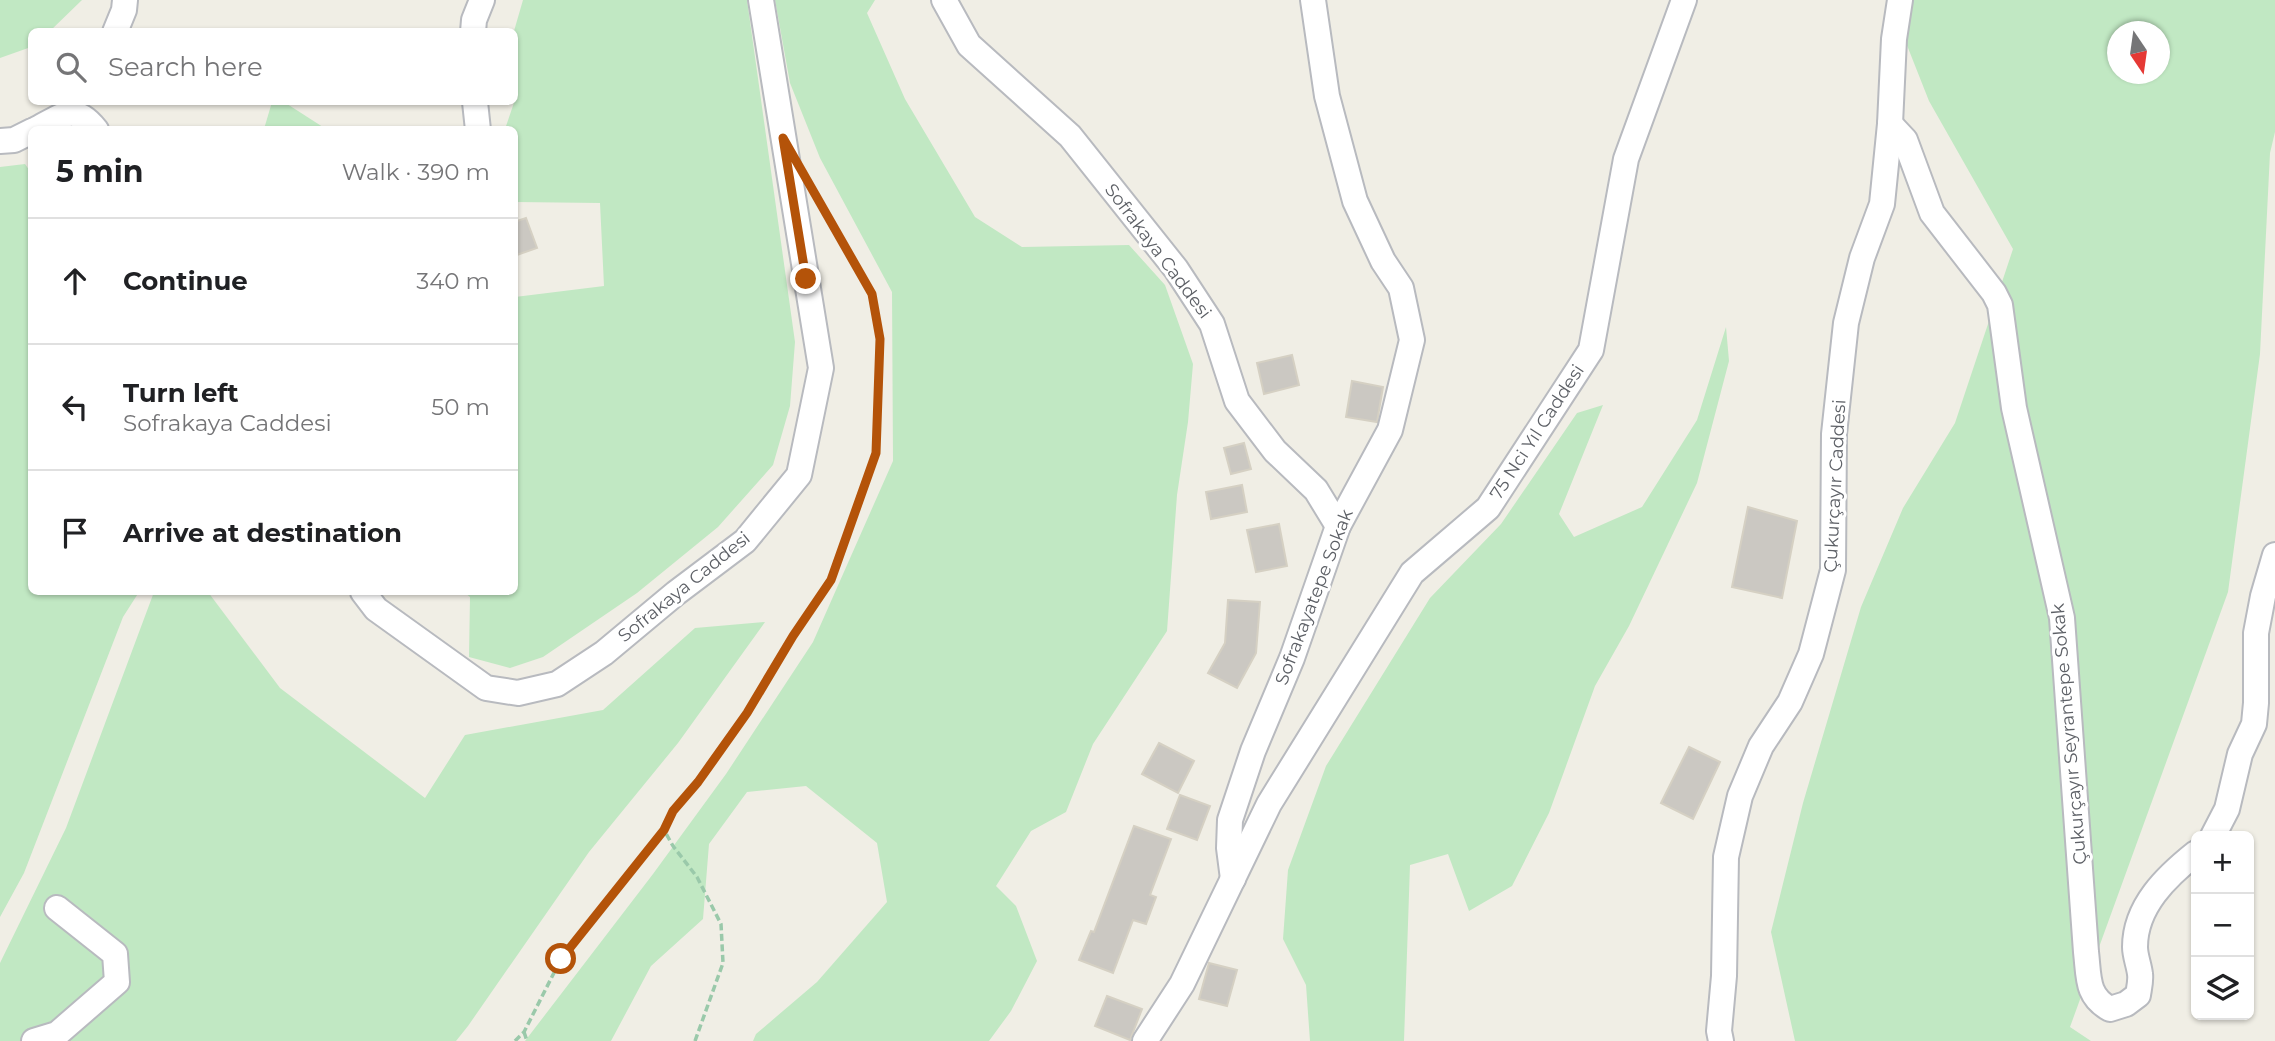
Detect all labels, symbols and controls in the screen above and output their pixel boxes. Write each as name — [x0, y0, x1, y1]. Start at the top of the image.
north arrow — [2107, 21, 2170, 84]
search box — [28, 28, 518, 105]
icon: search — [52, 48, 90, 86]
text: Search here — [108, 51, 263, 83]
text: 5 min — [56, 153, 144, 190]
text: Walk · 390 m — [342, 158, 490, 186]
street label: Sofrakaya Caddesi — [1100, 179, 1216, 323]
icon: ahead — [56, 262, 94, 300]
route end — [790, 263, 821, 294]
text: Continue — [123, 265, 248, 297]
text: 340 m — [416, 267, 490, 295]
street label: 75 Nci Yıl Caddesi — [1485, 360, 1589, 504]
text: Turn left — [123, 377, 239, 409]
icon: left — [56, 388, 94, 426]
text: 50 m — [431, 393, 490, 421]
street label: Çukurçayır Caddesi — [1819, 399, 1851, 573]
text: Sofrakaya Caddesi — [123, 409, 332, 437]
street label: Sofrakayatepe Sokak — [1270, 506, 1358, 688]
icon: arrive — [56, 514, 94, 552]
text: Arrive at destination — [123, 517, 402, 549]
street label: Sofrakaya Caddesi — [614, 527, 754, 647]
street label: Çukurçayır Seyrantepe Sokak — [2047, 602, 2091, 865]
map controls — [2191, 831, 2254, 1020]
button: + — [2191, 831, 2254, 894]
button: − — [2191, 894, 2254, 957]
route start — [545, 943, 576, 974]
button: layers — [2191, 957, 2254, 1020]

